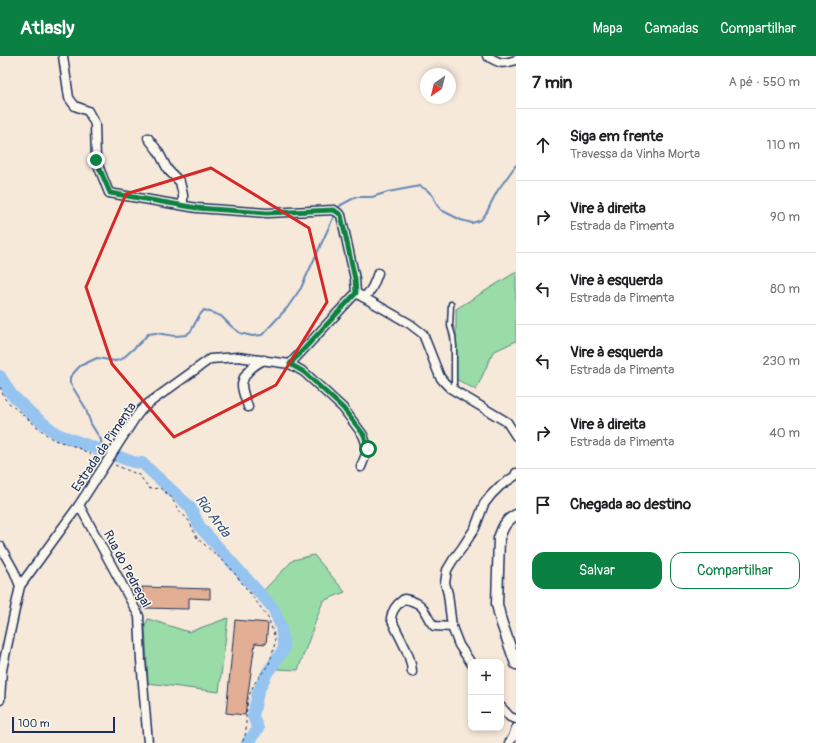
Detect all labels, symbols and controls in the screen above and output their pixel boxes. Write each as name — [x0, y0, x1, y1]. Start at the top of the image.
text: Atlasly — [20, 16, 74, 40]
text: Mapa — [593, 20, 622, 37]
text: Camadas — [644, 20, 698, 37]
text: Compartilhar — [720, 20, 796, 37]
north arrow — [420, 68, 456, 104]
text: 7 min — [532, 72, 572, 93]
text: A pé · 550 m — [729, 74, 800, 90]
text: Siga em frente — [570, 127, 663, 146]
icon: ahead — [532, 134, 554, 156]
text: 110 m — [767, 137, 800, 153]
text: Travessa da Vinha Morta — [570, 146, 700, 162]
route end — [87, 151, 105, 169]
text: Vire à direita — [570, 199, 646, 218]
icon: right — [532, 206, 554, 228]
text: 90 m — [770, 209, 800, 225]
text: Estrada da Pimenta — [570, 218, 674, 234]
text: Vire à esquerda — [570, 271, 663, 290]
icon: left — [532, 278, 554, 300]
text: 80 m — [770, 281, 800, 297]
text: Estrada da Pimenta — [570, 290, 674, 306]
text: Vire à esquerda — [570, 343, 663, 362]
icon: left — [532, 350, 554, 372]
text: 230 m — [763, 353, 800, 369]
text: Estrada da Pimenta — [570, 362, 674, 378]
street label: Estrada da Pimenta — [68, 399, 140, 495]
text: Vire à direita — [570, 415, 646, 434]
icon: right — [532, 422, 554, 444]
text: 40 m — [769, 425, 800, 441]
text: Estrada da Pimenta — [570, 434, 674, 450]
route start — [359, 440, 377, 458]
water label: Rio Arda — [192, 492, 235, 542]
icon: arrive — [532, 494, 554, 516]
text: Chegada ao destino — [570, 495, 691, 514]
street label: Rua do Pedregal — [100, 528, 154, 610]
button: Salvar — [532, 552, 662, 589]
button: Compartilhar — [670, 552, 800, 589]
map controls — [468, 659, 504, 731]
button: + — [468, 659, 504, 695]
button: − — [468, 695, 504, 731]
scale bar — [12, 715, 115, 734]
text: 100 m — [18, 717, 49, 730]

